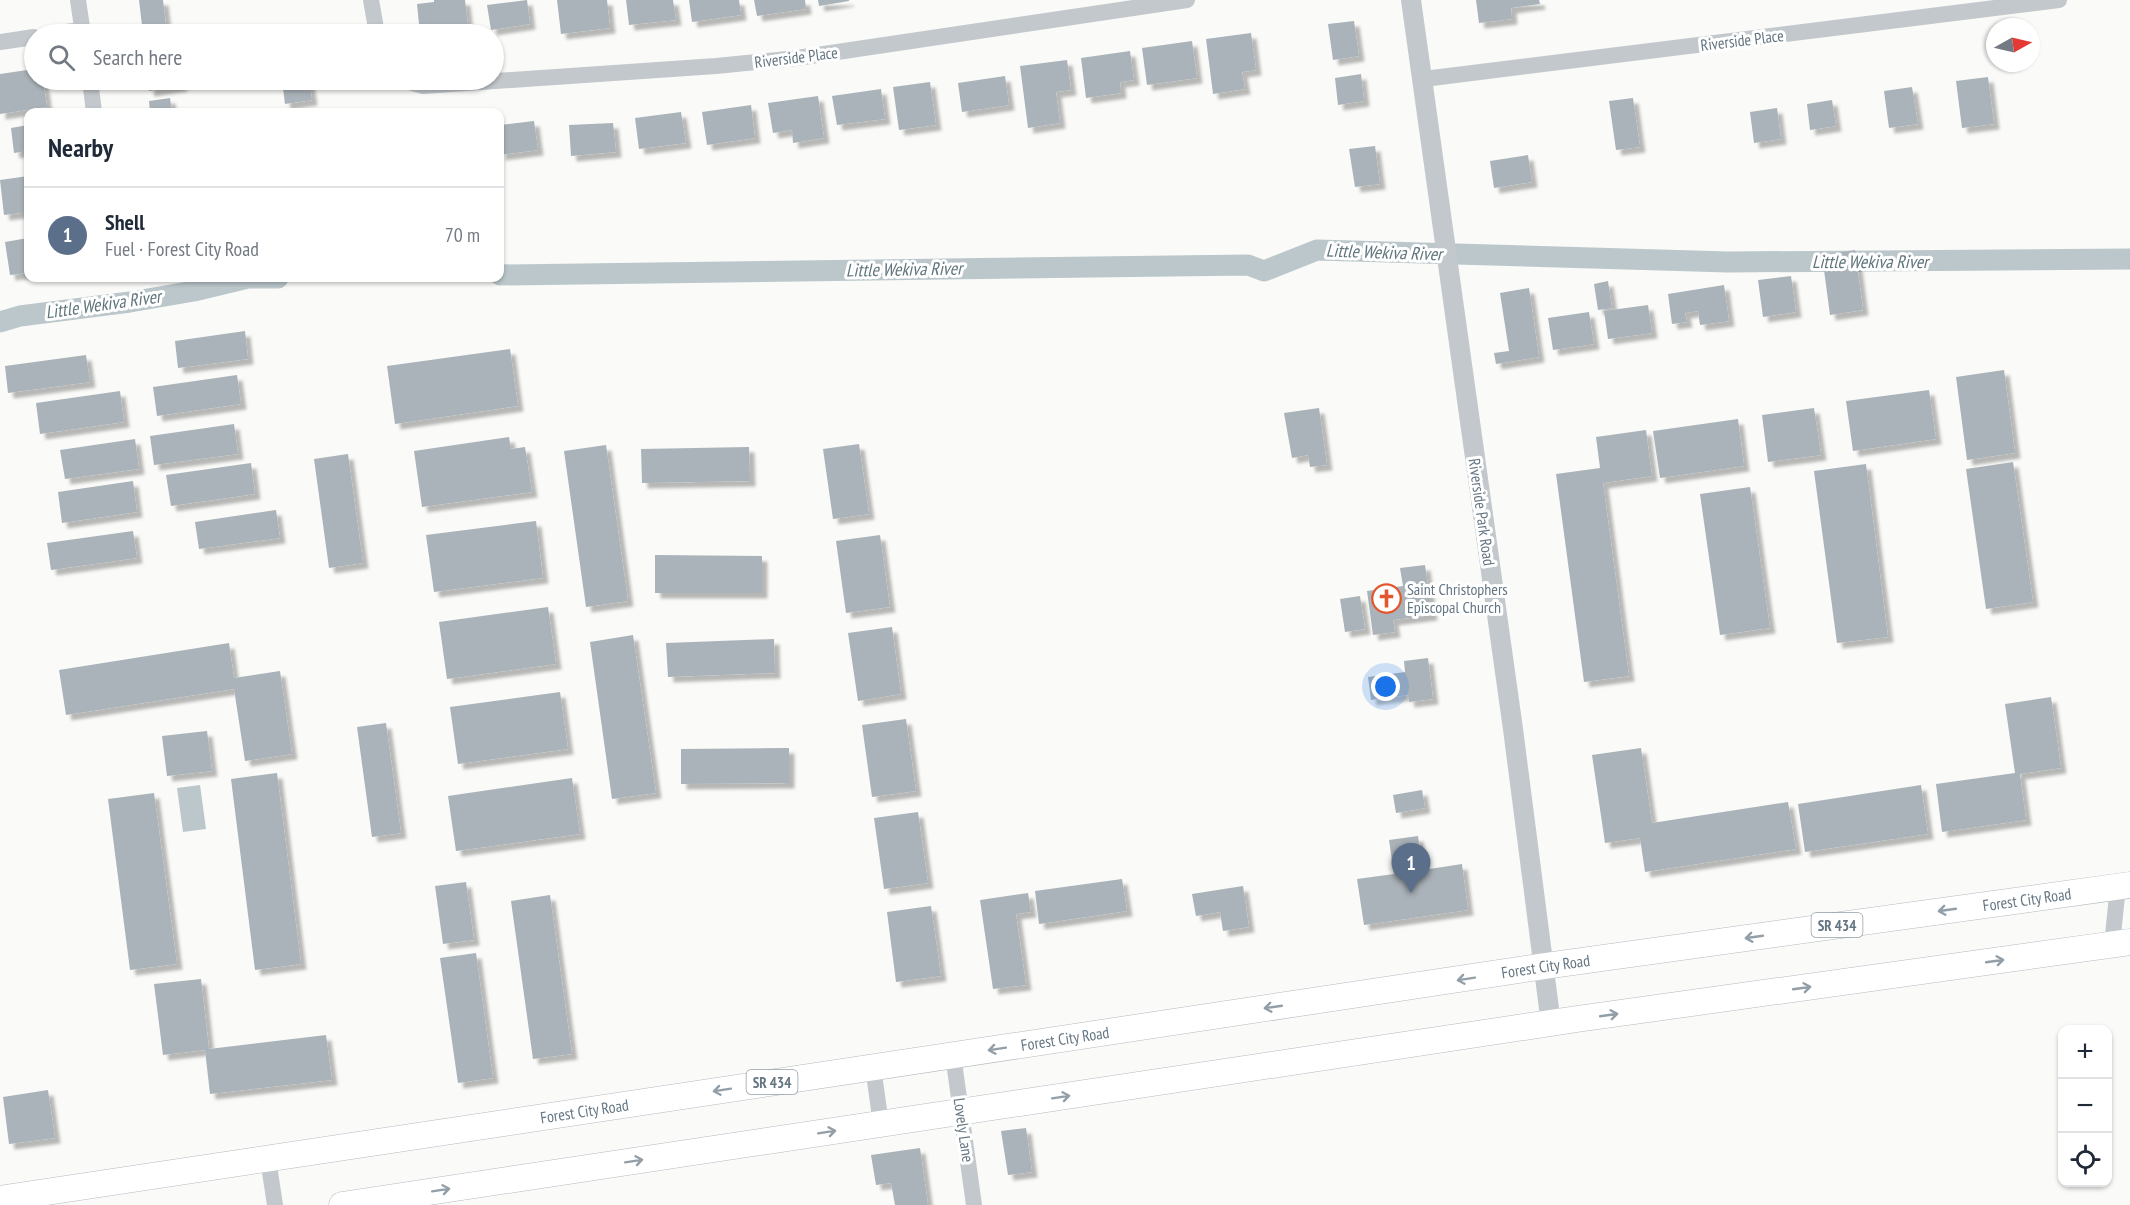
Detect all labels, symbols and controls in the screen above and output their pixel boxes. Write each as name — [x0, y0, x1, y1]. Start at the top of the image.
north arrow — [1986, 18, 2040, 72]
search box — [24, 24, 504, 90]
street label: Riverside Place — [1699, 25, 1785, 55]
icon: search — [45, 41, 78, 74]
street label: Riverside Place — [753, 42, 839, 72]
text: Search here — [93, 43, 182, 71]
text: Nearby — [48, 131, 113, 164]
text: Shell — [105, 208, 145, 236]
text: 1 — [63, 222, 72, 248]
text: 70 m — [445, 222, 480, 248]
text: Fuel · Forest City Road — [105, 236, 259, 262]
water label: Little Wekiva River — [1326, 238, 1445, 266]
water label: Little Wekiva River — [1812, 250, 1931, 273]
water label: Little Wekiva River — [846, 256, 965, 282]
water label: Little Wekiva River — [44, 284, 165, 323]
street label: Riverside Park Road — [1465, 457, 1499, 567]
place label: Saint Christophers Episcopal Church — [1407, 579, 1508, 617]
church icon: Saint Christophers Episcopal Church — [1370, 582, 1402, 614]
your location — [1371, 672, 1400, 701]
pin: 1 — [1392, 844, 1430, 893]
street label: Forest City Road — [1981, 883, 2073, 915]
one-way arrow — [1938, 905, 1958, 916]
road number: SR 434 — [1812, 913, 1862, 937]
one-way arrow — [1745, 932, 1765, 943]
street label: Forest City Road — [1500, 950, 1591, 982]
one-way arrow — [1985, 956, 2004, 967]
one-way arrow — [1457, 973, 1477, 984]
one-way arrow — [1791, 983, 1811, 994]
one-way arrow — [1264, 1002, 1284, 1013]
one-way arrow — [1598, 1010, 1618, 1021]
street label: Forest City Road — [1019, 1022, 1111, 1055]
map controls — [2058, 1025, 2112, 1187]
button: + — [2058, 1025, 2112, 1079]
one-way arrow — [988, 1043, 1008, 1054]
road number: SR 434 — [746, 1070, 798, 1094]
button: − — [2058, 1079, 2112, 1133]
one-way arrow — [712, 1084, 732, 1095]
one-way arrow — [1051, 1091, 1071, 1102]
street label: Forest City Road — [539, 1094, 630, 1127]
street label: Lovely Lane — [950, 1097, 978, 1163]
one-way arrow — [816, 1127, 836, 1138]
button: locate — [2058, 1133, 2112, 1187]
one-way arrow — [624, 1156, 643, 1167]
one-way arrow — [431, 1185, 451, 1196]

